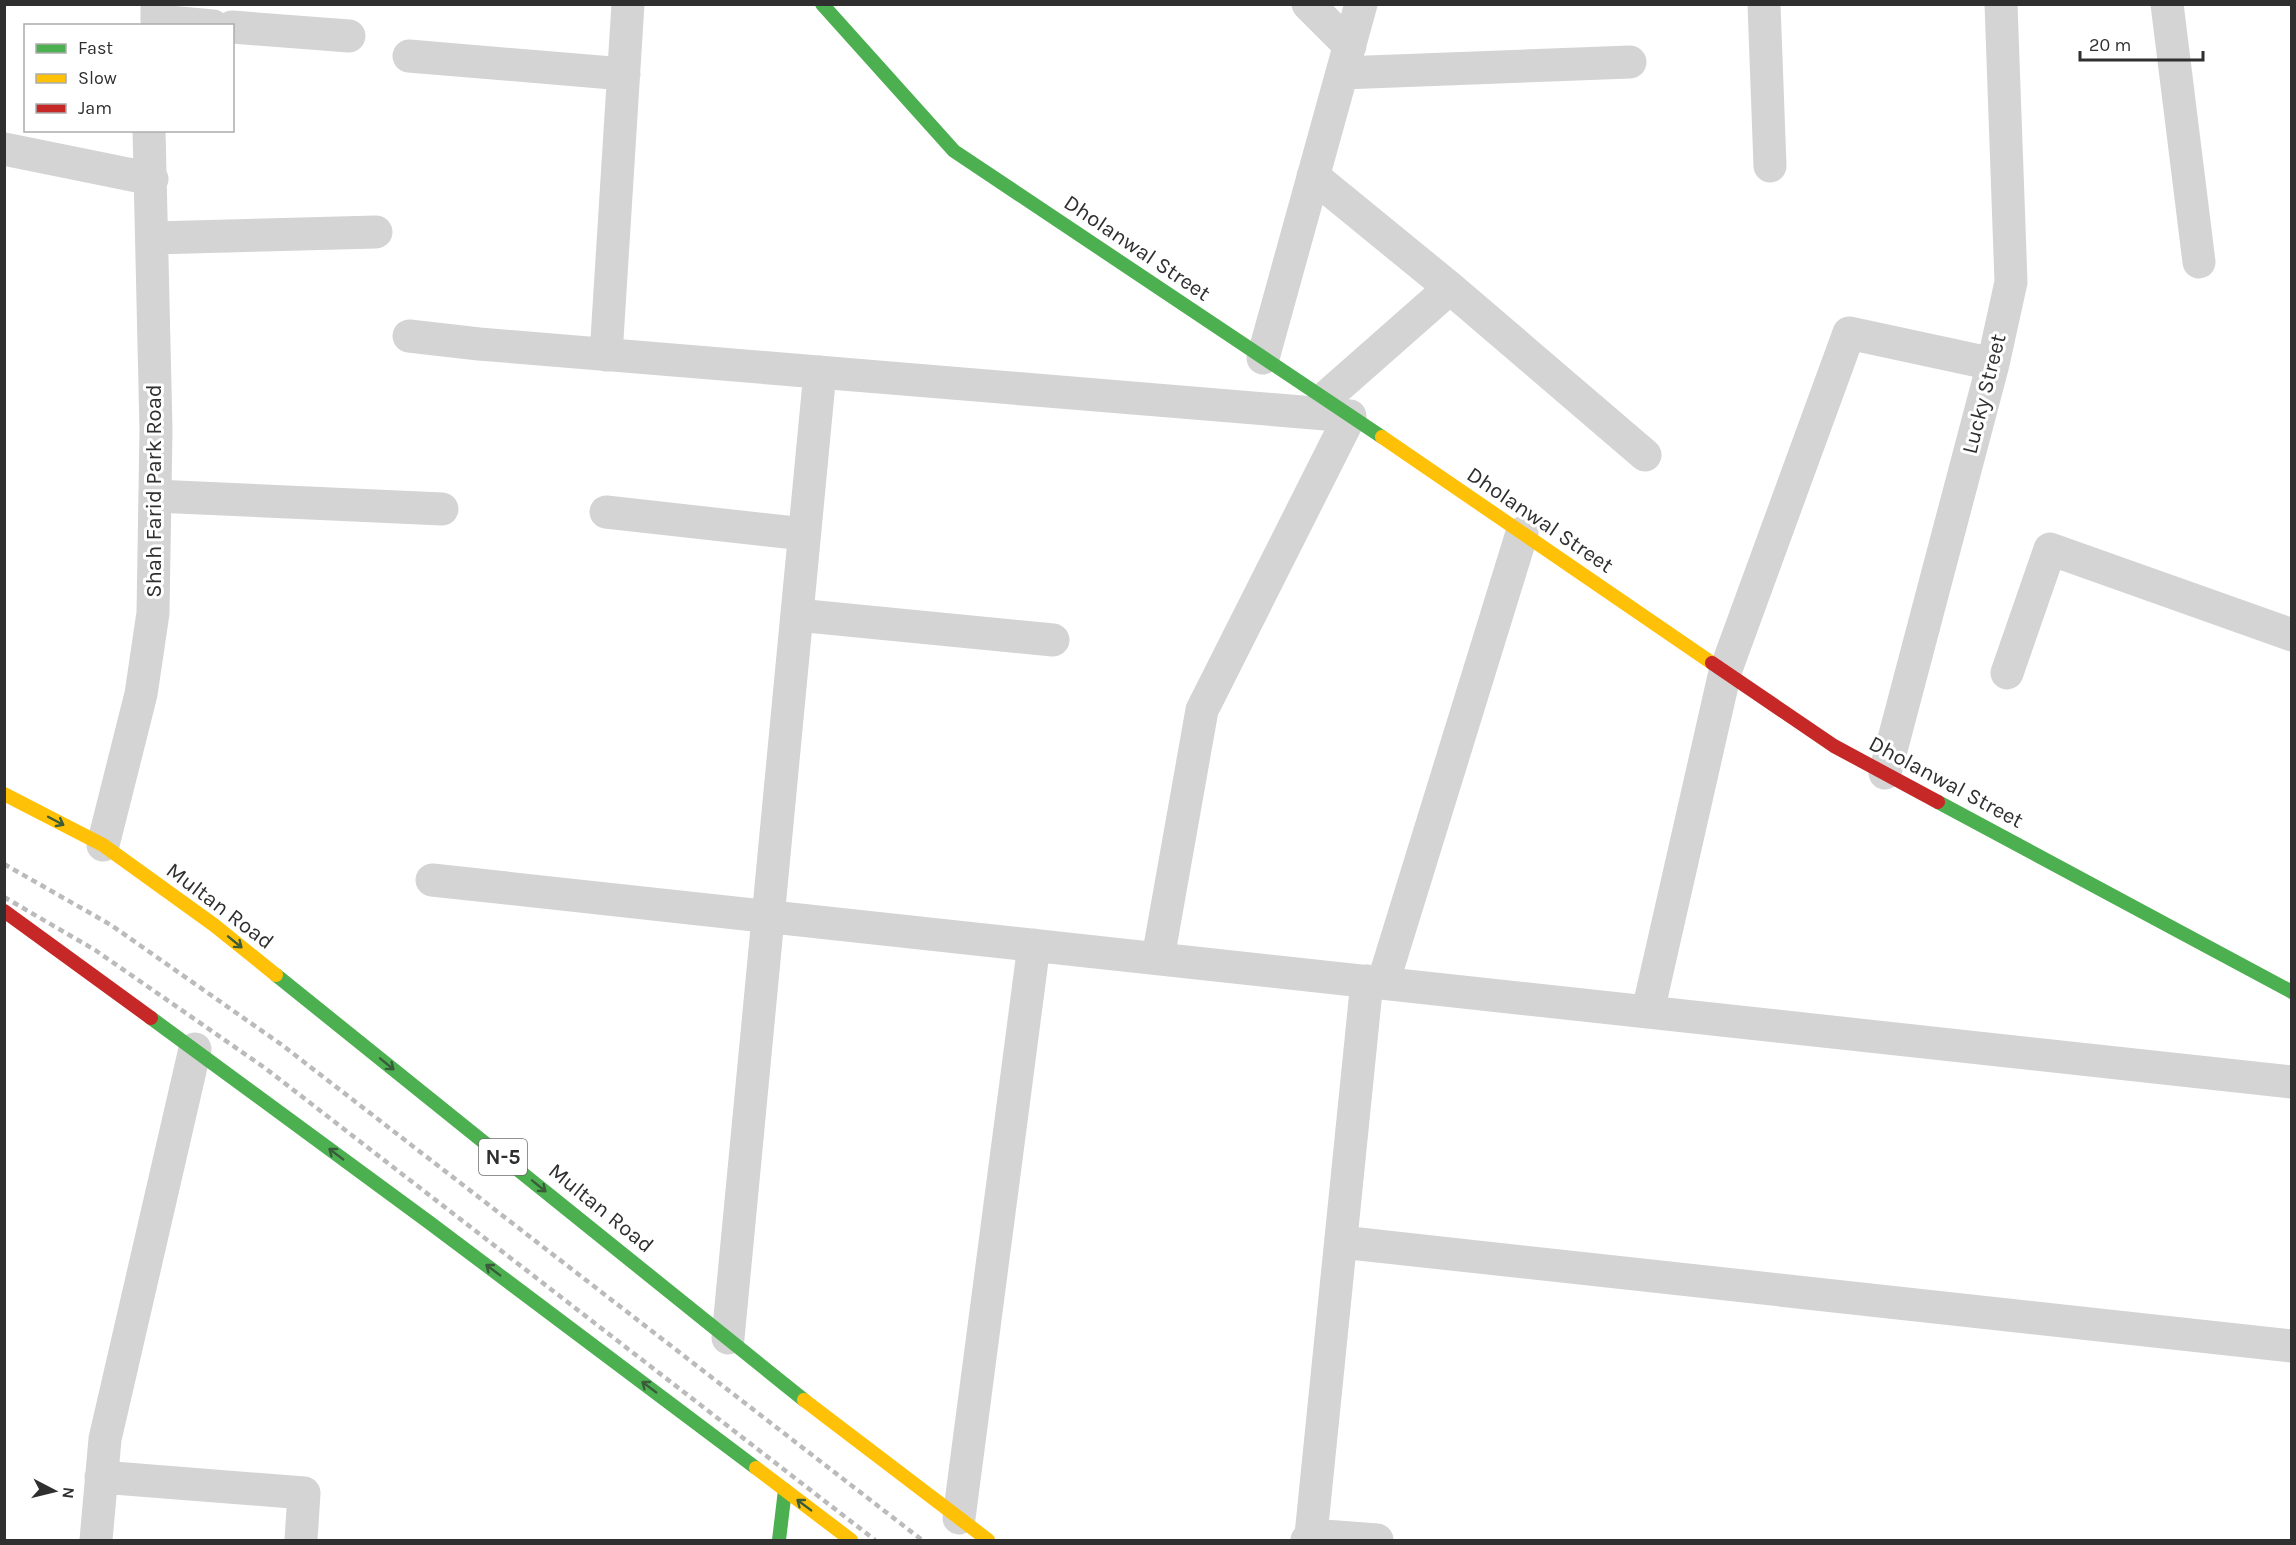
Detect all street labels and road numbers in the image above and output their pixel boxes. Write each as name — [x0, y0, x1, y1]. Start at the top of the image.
street label: Dholanwal Street — [1059, 189, 1215, 307]
street label: Lucky Street — [1957, 331, 2011, 457]
street label: Shah Farid Park Road — [141, 384, 167, 598]
street label: Dholanwal Street — [1462, 461, 1618, 579]
street label: Dholanwal Street — [1864, 730, 2028, 834]
street label: Multan Road — [161, 857, 279, 955]
road number: N-5 — [479, 1139, 527, 1175]
street label: Multan Road — [543, 1158, 659, 1258]

